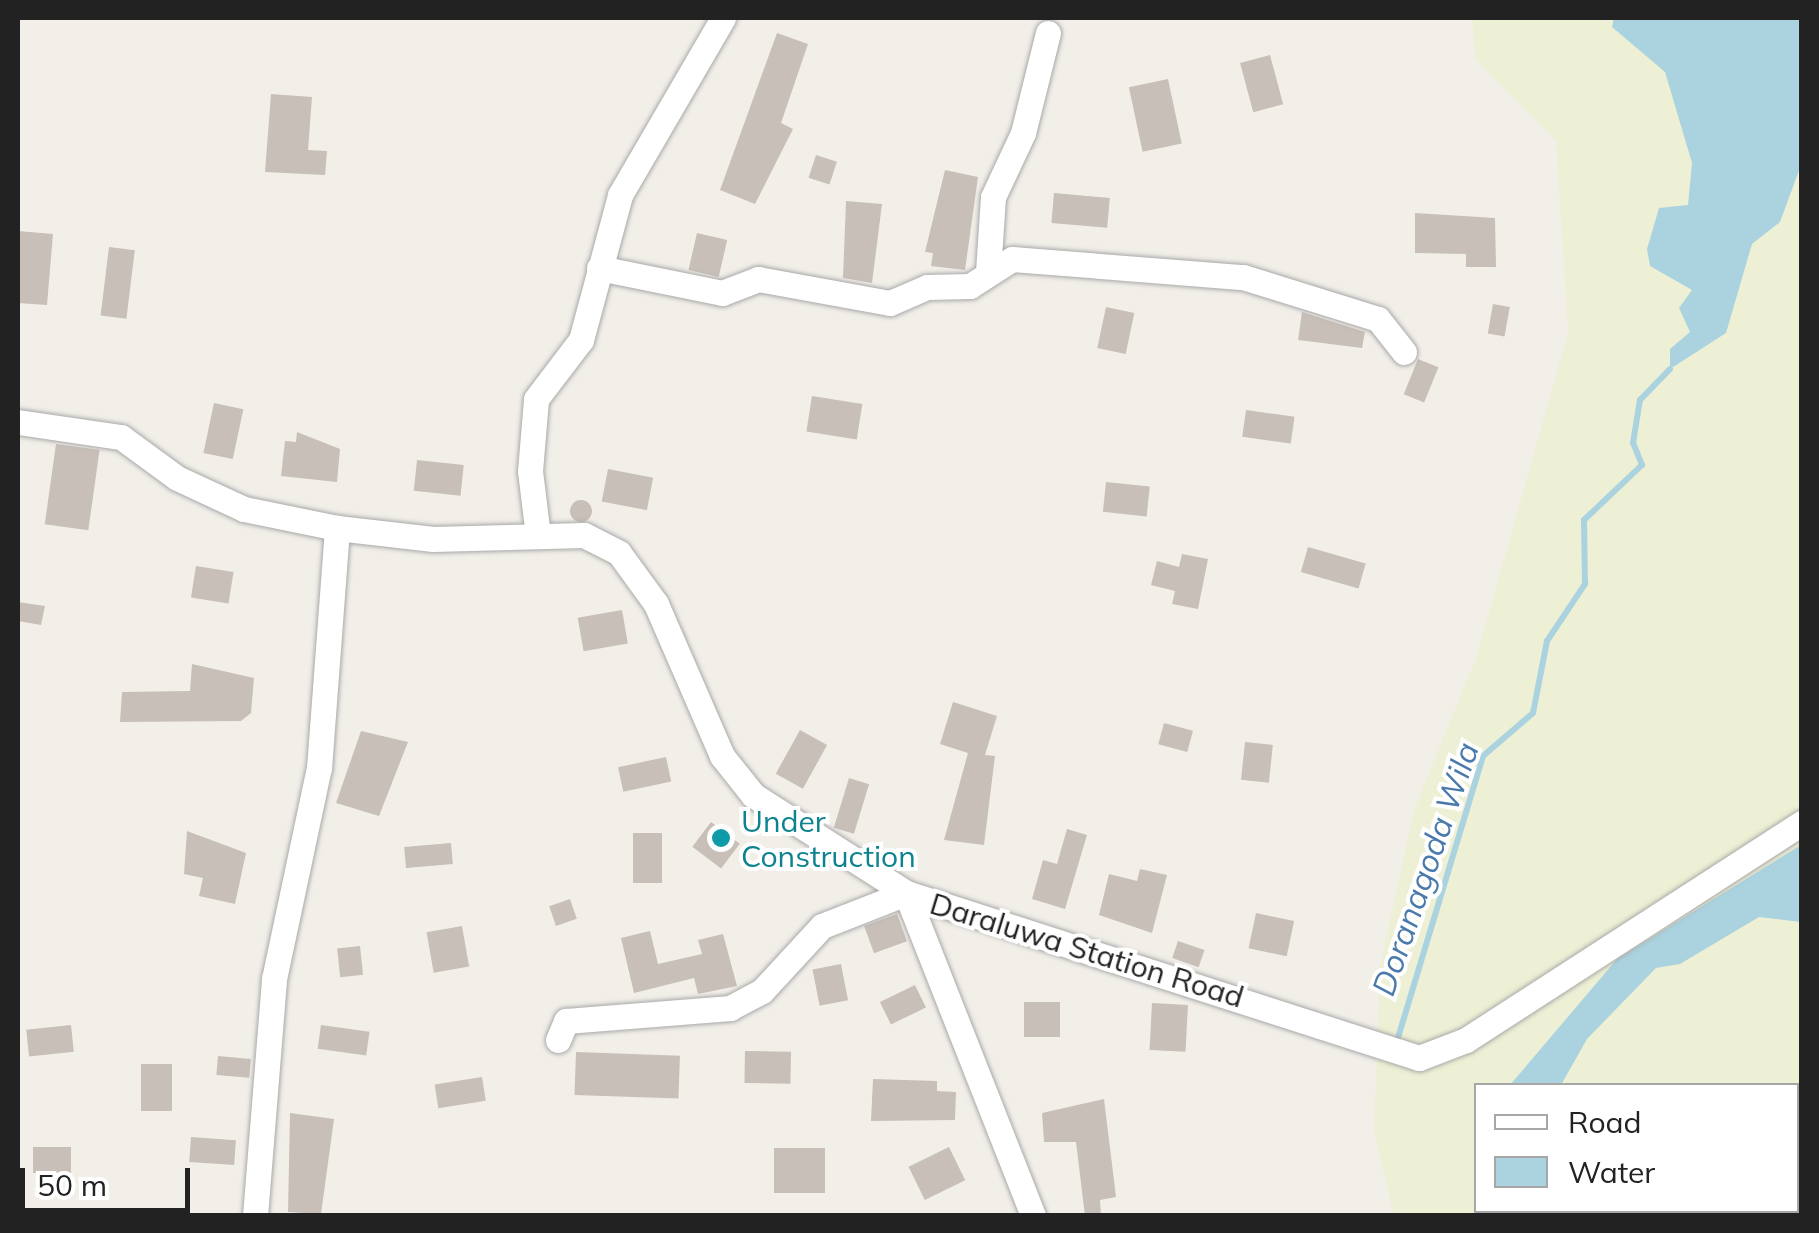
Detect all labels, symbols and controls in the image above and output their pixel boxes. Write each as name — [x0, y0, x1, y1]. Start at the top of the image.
water label: Doranagoda Wila — [1364, 737, 1486, 1001]
place label: Under Construction — [741, 803, 916, 874]
marker: Under Construction — [710, 827, 732, 849]
street label: Daraluwa Station Road — [926, 885, 1248, 1015]
legend — [1474, 1083, 1799, 1213]
text: Road — [1568, 1103, 1642, 1141]
scale bar — [25, 1148, 195, 1210]
text: Water — [1568, 1153, 1655, 1191]
text: 50 m — [37, 1166, 107, 1204]

